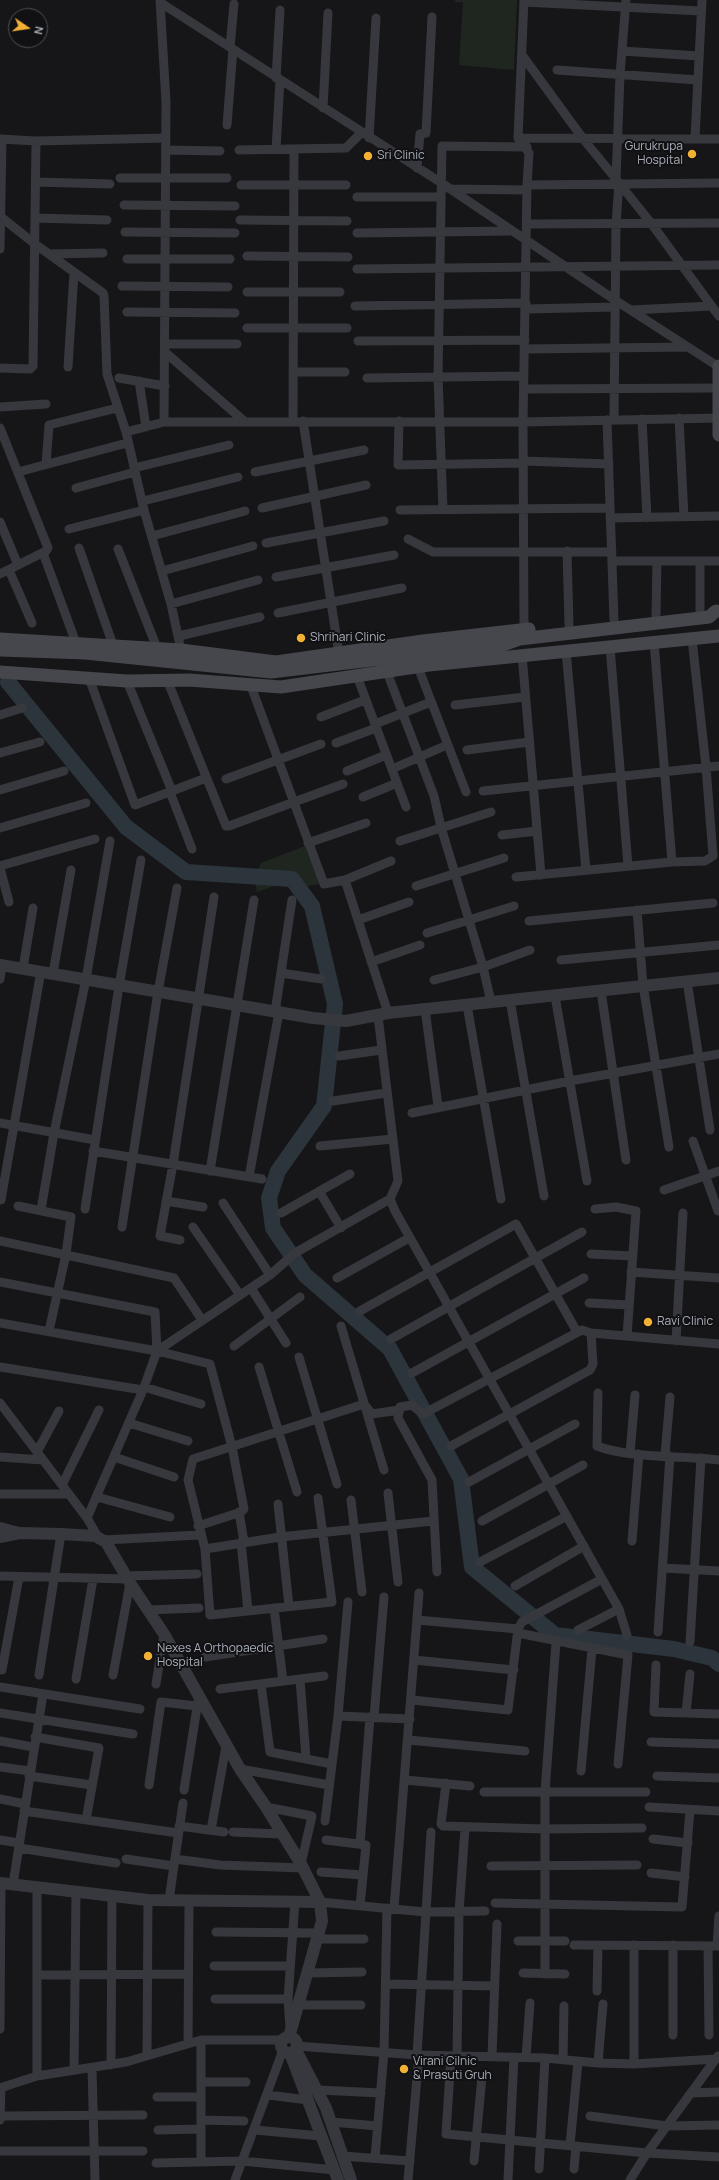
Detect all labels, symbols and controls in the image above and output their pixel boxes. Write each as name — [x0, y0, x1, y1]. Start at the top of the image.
north arrow — [8, 8, 48, 48]
text: N — [31, 25, 47, 36]
place label: Gurukrupa Hospital — [625, 140, 683, 168]
marker: Gurukrupa Hospital — [686, 148, 698, 160]
place label: Sri Clinic — [377, 149, 425, 163]
marker: Sri Clinic — [362, 150, 374, 162]
place label: Shrihari Clinic — [310, 631, 386, 645]
marker: Shrihari Clinic — [295, 632, 307, 644]
place label: Ravi Clinic — [657, 1315, 713, 1329]
marker: Ravi Clinic — [642, 1316, 654, 1328]
place label: Nexes A Orthopaedic Hospital — [157, 1642, 273, 1670]
marker: Nexes A Orthopaedic Hospital — [142, 1650, 154, 1662]
place label: Virani Cilnic & Prasuti Gruh — [413, 2055, 492, 2083]
marker: Virani Cilnic & Prasuti Gruh — [398, 2063, 410, 2075]

